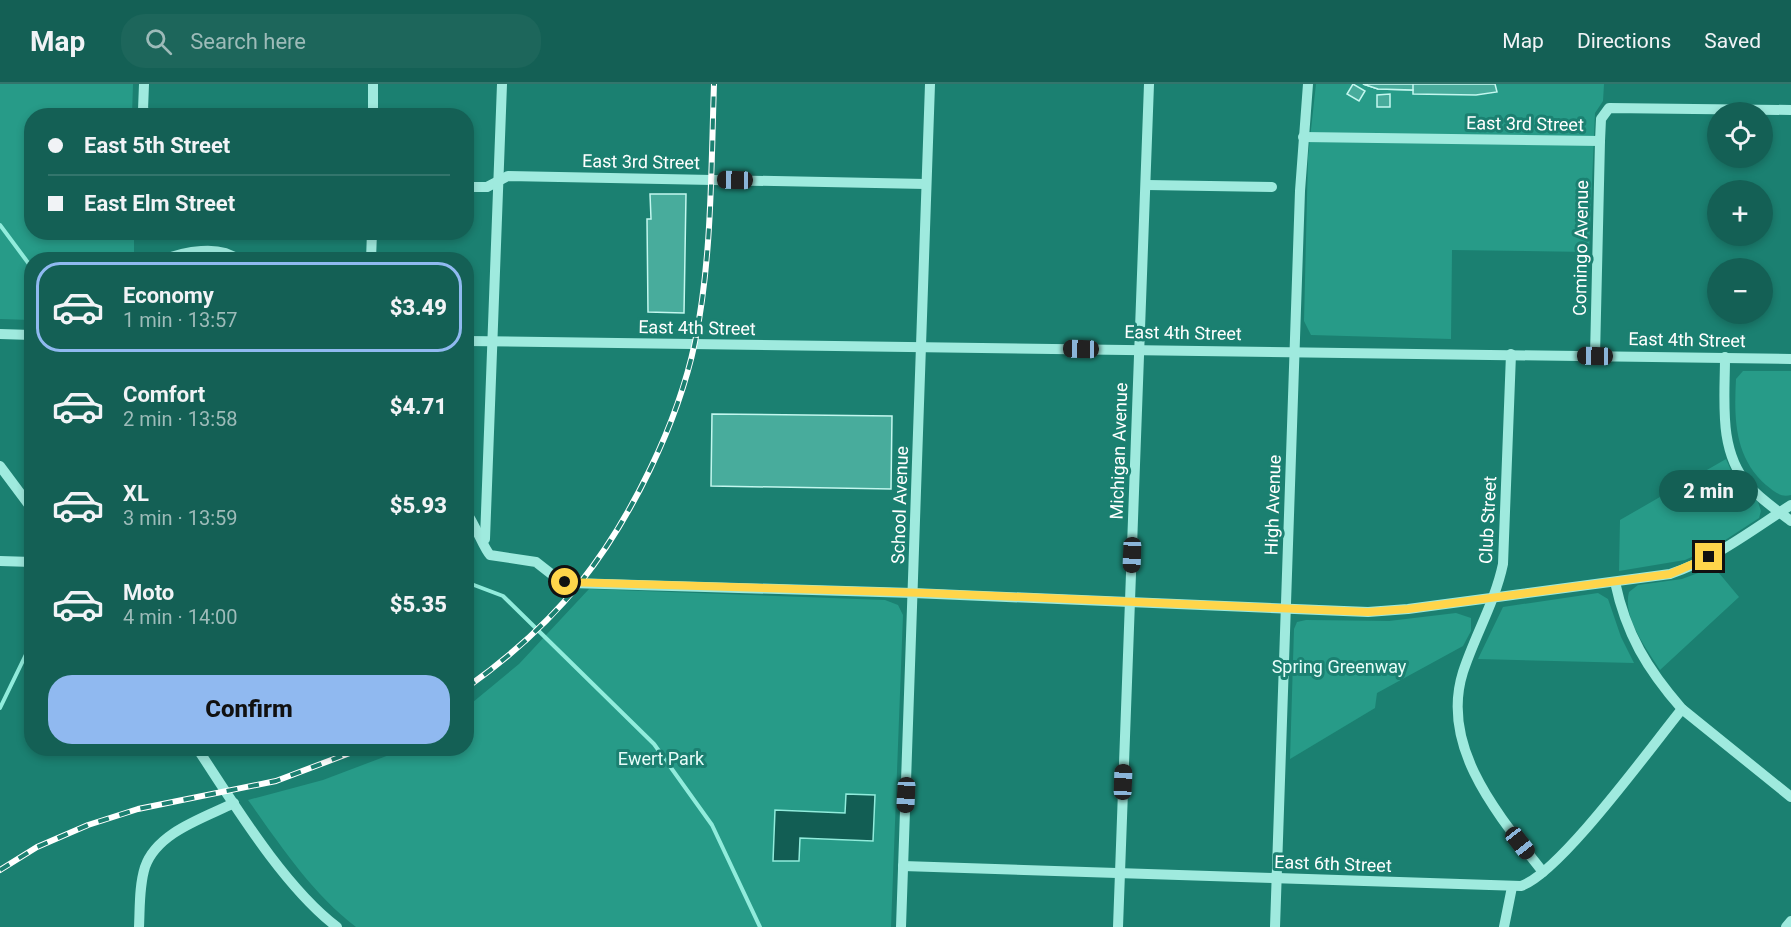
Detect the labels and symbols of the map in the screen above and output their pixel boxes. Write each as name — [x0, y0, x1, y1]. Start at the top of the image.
street label: East 3rd Street — [1466, 112, 1584, 135]
street label: East 3rd Street — [582, 150, 700, 173]
car — [717, 171, 753, 189]
street label: Comingo Avenue — [1569, 180, 1592, 316]
street label: East 4th Street — [638, 316, 756, 339]
street label: East 4th Street — [1124, 321, 1242, 344]
street label: East 4th Street — [1628, 328, 1746, 351]
car — [1063, 340, 1099, 358]
car — [1577, 347, 1613, 365]
street label: Michigan Avenue — [1106, 382, 1131, 520]
street label: School Avenue — [887, 446, 912, 564]
street label: High Avenue — [1260, 454, 1285, 556]
callout: 2 min — [1660, 470, 1758, 512]
street label: Club Street — [1475, 475, 1500, 565]
car — [1122, 537, 1142, 573]
route end — [1695, 543, 1722, 570]
route start — [551, 568, 578, 595]
park label: Spring Greenway — [1272, 656, 1407, 677]
park label: Ewert Park — [618, 748, 705, 769]
car — [1113, 764, 1133, 800]
car — [896, 777, 916, 813]
car — [1502, 823, 1538, 863]
street label: East 6th Street — [1274, 851, 1392, 876]

